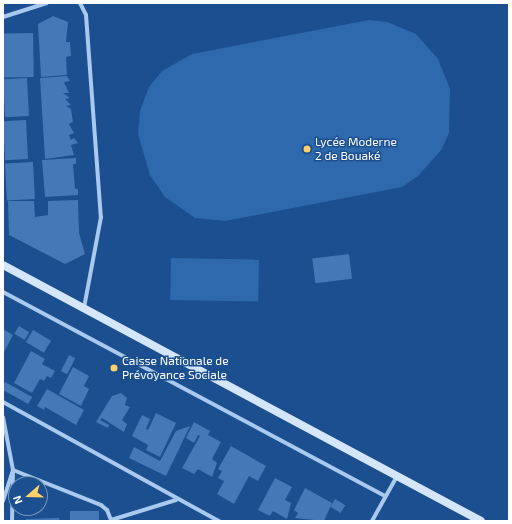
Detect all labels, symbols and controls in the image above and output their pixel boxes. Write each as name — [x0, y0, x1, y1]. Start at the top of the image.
place label: Lycée Moderne 2 de Bouaké — [315, 135, 397, 163]
marker: Lycée Moderne 2 de Bouaké — [302, 144, 312, 154]
place label: Caisse Nationale de Prévoyance Sociale — [122, 354, 229, 382]
marker: Caisse Nationale de Prévoyance Sociale — [109, 363, 119, 373]
north arrow — [8, 476, 48, 516]
text: N — [10, 494, 25, 506]

